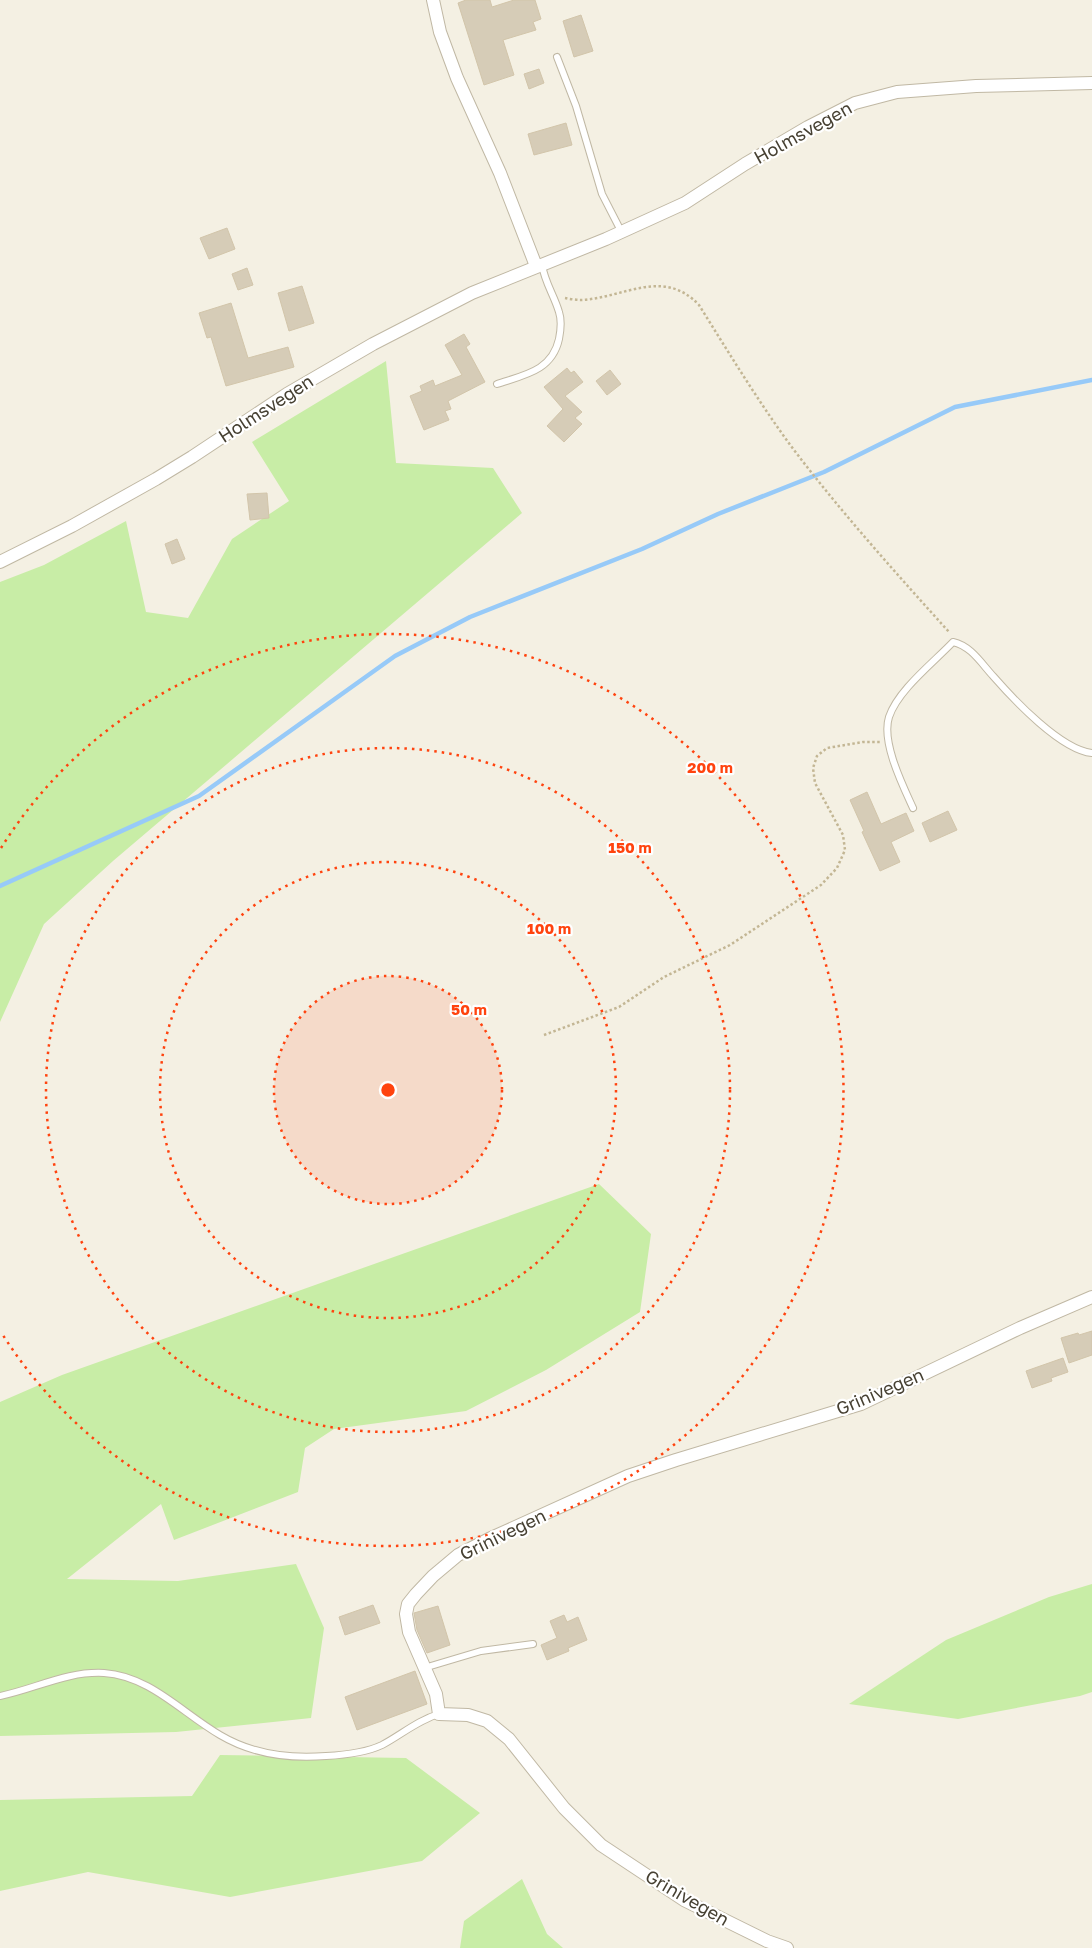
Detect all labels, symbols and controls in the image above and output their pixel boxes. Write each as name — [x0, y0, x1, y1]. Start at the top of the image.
street label: Holmsvegen — [750, 96, 855, 168]
street label: Holmsvegen — [214, 369, 317, 447]
text: 200 m — [687, 758, 733, 776]
text: 150 m — [608, 838, 652, 856]
text: 100 m — [527, 919, 571, 937]
text: 50 m — [451, 1000, 487, 1018]
centre of rings — [379, 1081, 397, 1099]
street label: Grinivegen — [832, 1363, 927, 1419]
street label: Grinivegen — [456, 1504, 549, 1564]
street label: Grinivegen — [642, 1864, 733, 1930]

